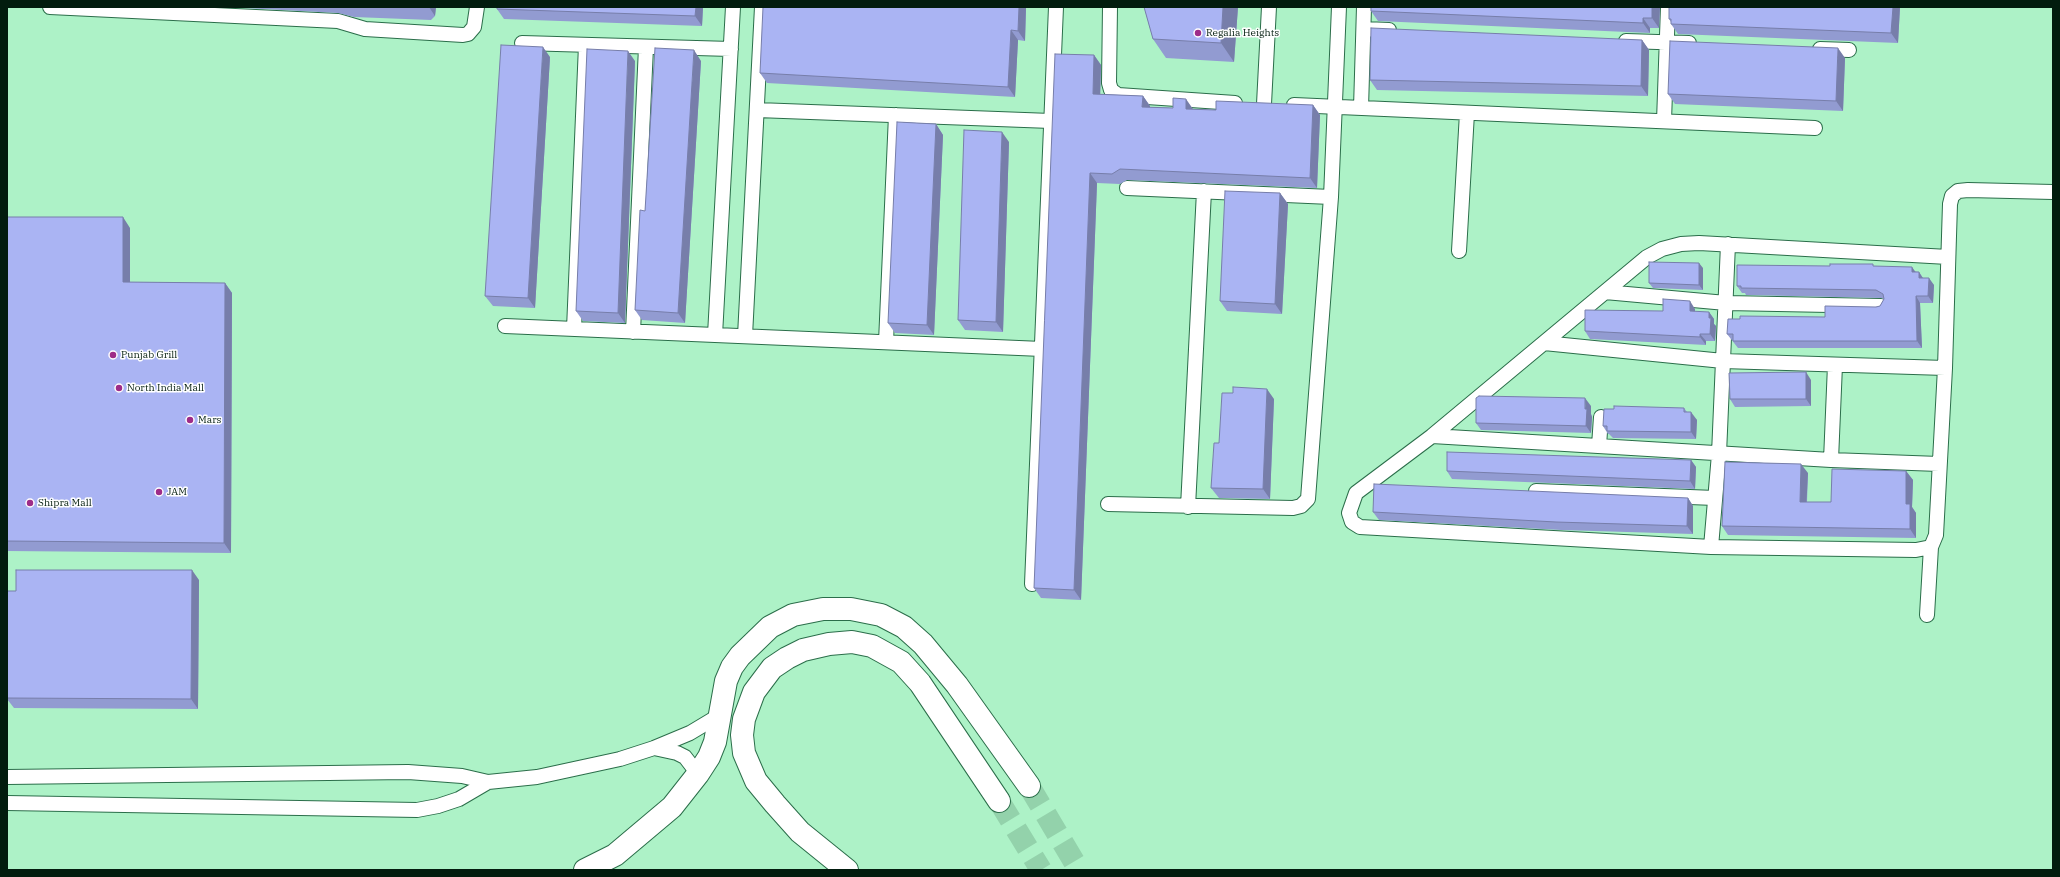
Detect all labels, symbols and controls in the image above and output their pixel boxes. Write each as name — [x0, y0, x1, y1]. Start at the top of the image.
place label: Regalia Heights — [1206, 27, 1279, 39]
marker: Regalia Heights — [1193, 28, 1203, 38]
place label: Punjab Grill — [121, 349, 177, 361]
marker: Punjab Grill — [108, 350, 118, 360]
place label: North India Mall — [127, 382, 204, 394]
marker: North India Mall — [114, 383, 124, 393]
place label: Mars — [198, 414, 221, 426]
marker: Mars — [185, 415, 195, 425]
place label: JAM — [167, 486, 187, 498]
marker: JAM — [154, 487, 164, 497]
place label: Shipra Mall — [38, 497, 92, 509]
marker: Shipra Mall — [25, 498, 35, 508]

